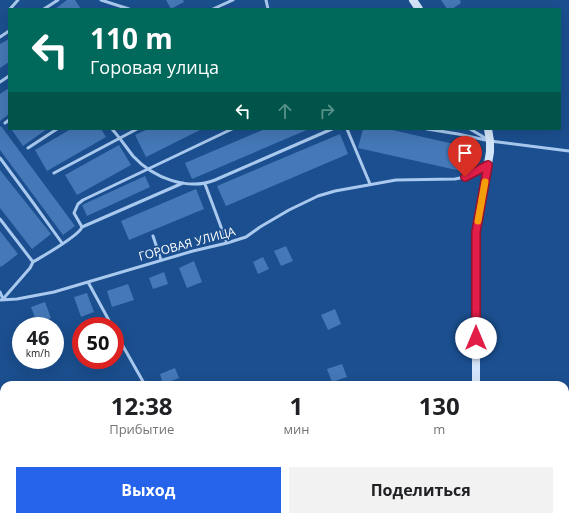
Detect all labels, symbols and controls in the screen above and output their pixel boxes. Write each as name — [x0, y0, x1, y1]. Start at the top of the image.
text: 110 m — [90, 19, 173, 57]
icon: left — [24, 24, 76, 76]
text: Горовая улица — [90, 55, 219, 79]
icon: left — [232, 100, 254, 122]
icon: ahead — [274, 100, 296, 122]
icon: right — [316, 100, 338, 122]
pin — [448, 136, 482, 177]
icon: arrive — [454, 142, 476, 164]
street label: ГОРОВАЯ УЛИЦА — [137, 222, 238, 265]
speed limit sign: 50 — [72, 317, 124, 369]
position arrow — [455, 317, 497, 359]
text: 46 — [27, 324, 49, 351]
text: km/h — [26, 346, 50, 360]
text: 12:38 — [111, 389, 173, 422]
text: 1 — [290, 389, 303, 422]
text: 130 — [419, 389, 460, 422]
text: Прибытие — [109, 420, 174, 438]
text: мин — [283, 420, 309, 438]
text: m — [433, 420, 445, 438]
button: Выход — [16, 467, 281, 513]
button: Поделиться — [289, 467, 553, 513]

